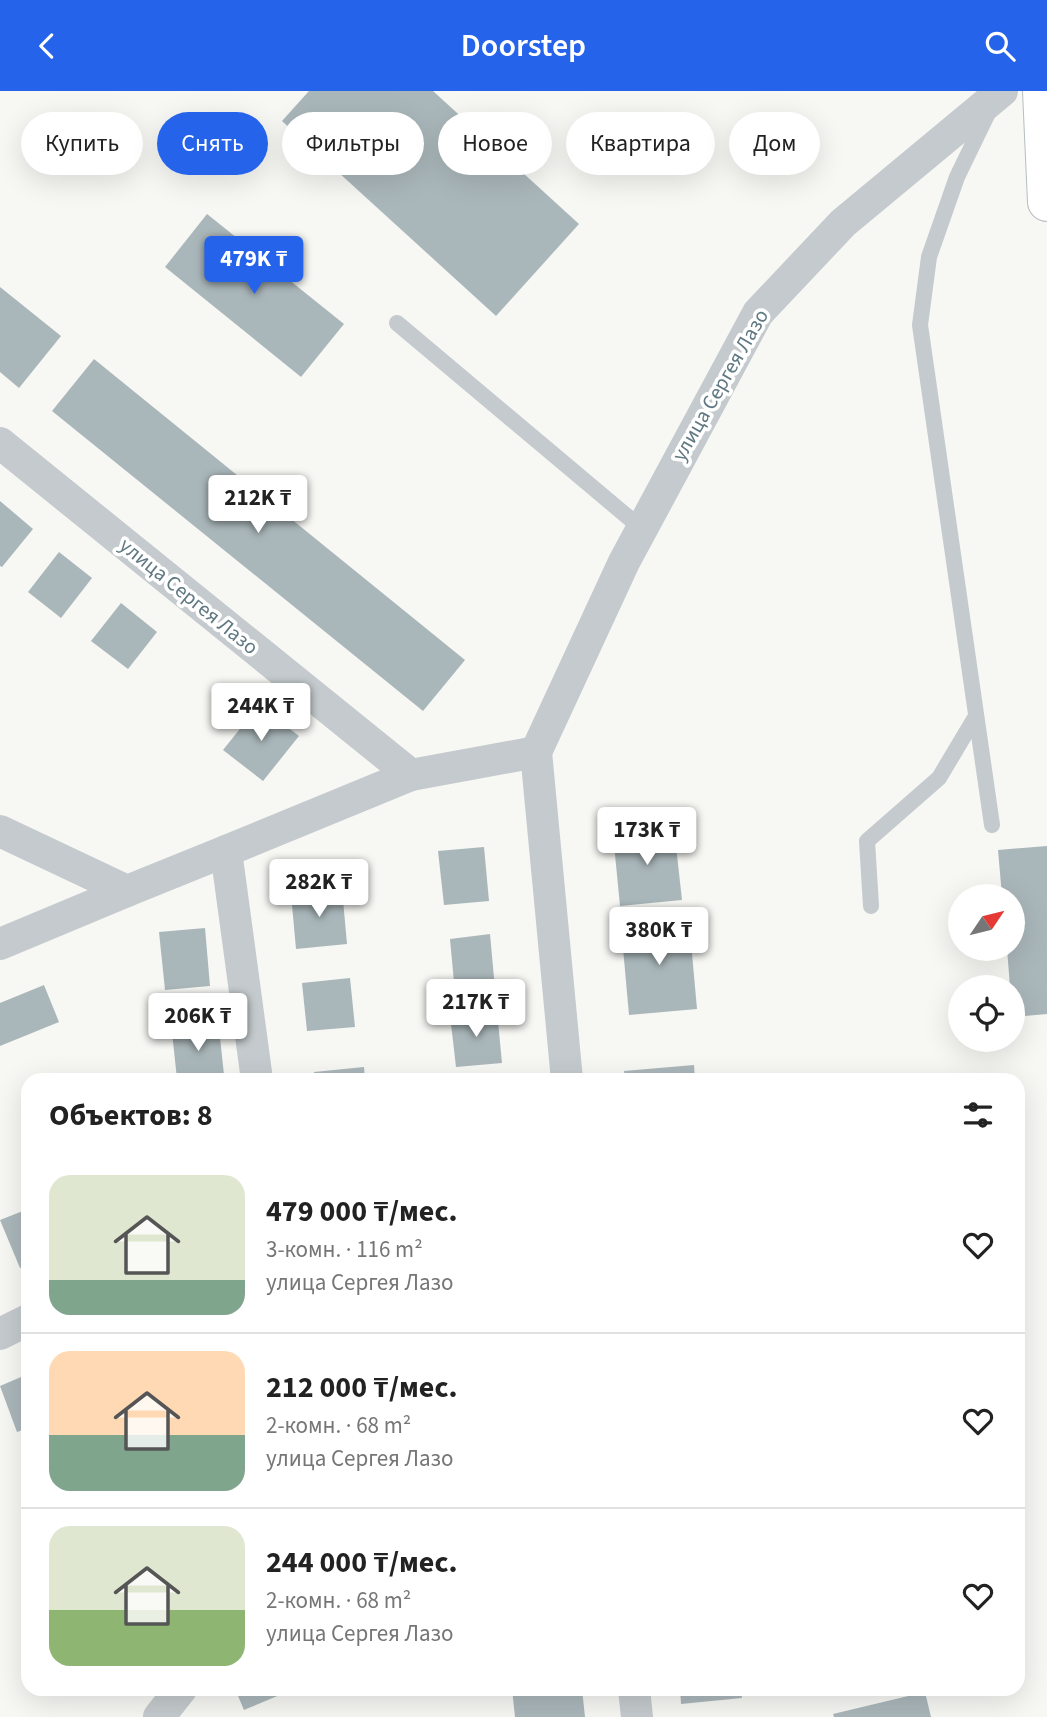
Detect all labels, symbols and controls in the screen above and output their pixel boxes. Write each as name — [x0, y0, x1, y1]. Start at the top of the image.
text: Doorstep — [461, 23, 586, 69]
icon: back — [28, 27, 66, 65]
icon: search — [981, 27, 1019, 65]
chip: Купить — [21, 112, 143, 175]
chip: Снять — [157, 112, 268, 175]
chip: Фильтры — [282, 112, 424, 175]
chip: Новое — [438, 112, 552, 175]
chip: Квартира — [566, 112, 715, 175]
chip: Дом — [729, 112, 820, 175]
pin: 479K ₸ — [197, 237, 311, 296]
text: 479K ₸ — [220, 242, 288, 275]
street label: улица Сергея Лазо — [664, 303, 776, 467]
pin: 212K ₸ — [201, 475, 315, 535]
text: 212K ₸ — [224, 481, 292, 514]
street label: улица Сергея Лазо — [113, 530, 265, 662]
pin: 244K ₸ — [204, 683, 318, 743]
text: 244K ₸ — [227, 689, 295, 722]
pin: 173K ₸ — [590, 807, 704, 867]
text: 173K ₸ — [613, 813, 681, 846]
pin: 282K ₸ — [262, 859, 376, 919]
text: 282K ₸ — [285, 865, 353, 898]
north arrow — [948, 884, 1026, 961]
map controls — [948, 884, 1025, 1052]
pin: 380K ₸ — [602, 907, 716, 967]
text: 380K ₸ — [625, 913, 693, 946]
button: locate — [948, 975, 1025, 1052]
pin: 217K ₸ — [419, 979, 533, 1039]
text: 217K ₸ — [442, 985, 510, 1018]
pin: 206K ₸ — [141, 993, 255, 1053]
text: 206K ₸ — [164, 999, 232, 1032]
text: Объектов: 8 — [49, 1094, 213, 1137]
icon: filters — [959, 1096, 997, 1134]
text: 479 000 ₸/мес. — [266, 1190, 457, 1233]
icon: home — [105, 1203, 189, 1287]
icon: heart — [959, 1226, 997, 1264]
text: 3-комн. · 116 m² — [266, 1233, 423, 1266]
text: улица Сергея Лазо — [266, 1266, 453, 1299]
text: 212 000 ₸/мес. — [266, 1366, 457, 1409]
icon: home — [105, 1379, 189, 1463]
icon: heart — [959, 1402, 997, 1440]
text: 2-комн. · 68 m² — [266, 1409, 411, 1442]
text: улица Сергея Лазо — [266, 1442, 453, 1475]
text: 244 000 ₸/мес. — [266, 1541, 457, 1584]
icon: home — [105, 1554, 189, 1638]
icon: heart — [959, 1577, 997, 1615]
text: 2-комн. · 68 m² — [266, 1584, 411, 1617]
text: улица Сергея Лазо — [266, 1617, 453, 1650]

